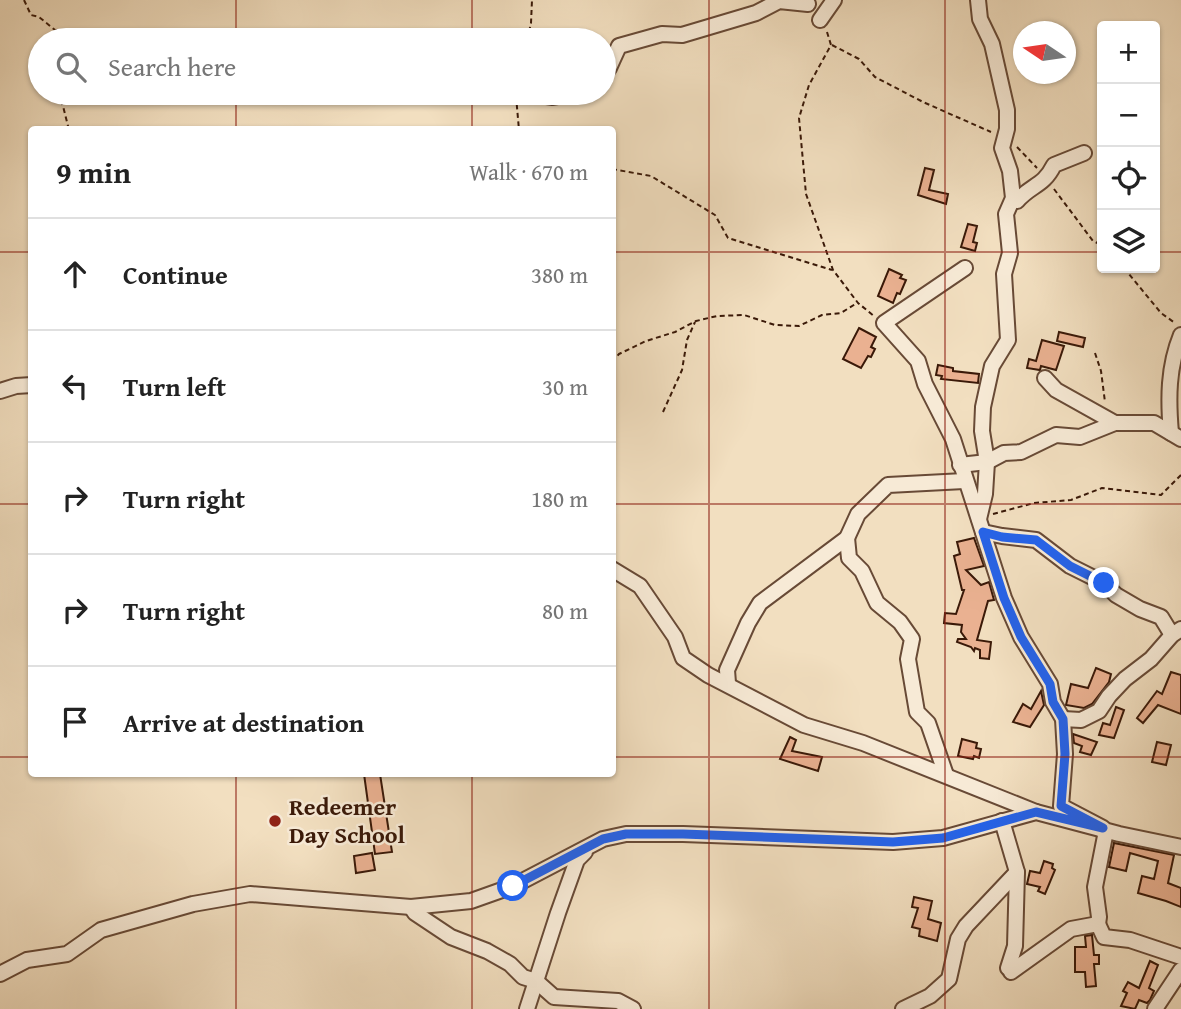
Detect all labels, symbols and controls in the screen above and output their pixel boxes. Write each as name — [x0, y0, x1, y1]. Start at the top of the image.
north arrow — [1013, 21, 1076, 84]
map controls — [1097, 21, 1160, 273]
button: + — [1097, 21, 1160, 84]
search box — [28, 28, 616, 105]
text: Search here — [108, 47, 236, 86]
icon: search — [52, 48, 90, 86]
button: − — [1097, 84, 1160, 147]
button: locate — [1097, 147, 1160, 210]
text: 9 min — [56, 150, 131, 194]
text: Walk · 670 m — [469, 155, 588, 188]
button: layers — [1097, 210, 1160, 273]
icon: ahead — [56, 255, 94, 293]
text: Continue — [123, 255, 228, 294]
text: 380 m — [531, 258, 588, 291]
icon: left — [56, 367, 94, 405]
text: Turn left — [123, 367, 226, 406]
text: 30 m — [542, 370, 588, 403]
icon: right — [56, 479, 94, 517]
text: Turn right — [123, 479, 245, 518]
text: 180 m — [531, 482, 588, 515]
route end — [1088, 567, 1119, 598]
icon: right — [56, 591, 94, 629]
text: Turn right — [123, 591, 245, 630]
text: 80 m — [542, 594, 588, 627]
icon: arrive — [56, 703, 94, 741]
text: Arrive at destination — [123, 703, 364, 742]
place label: Redeemer Day School — [289, 789, 406, 852]
marker: Redeemer Day School — [267, 813, 283, 829]
route start — [497, 870, 528, 901]

